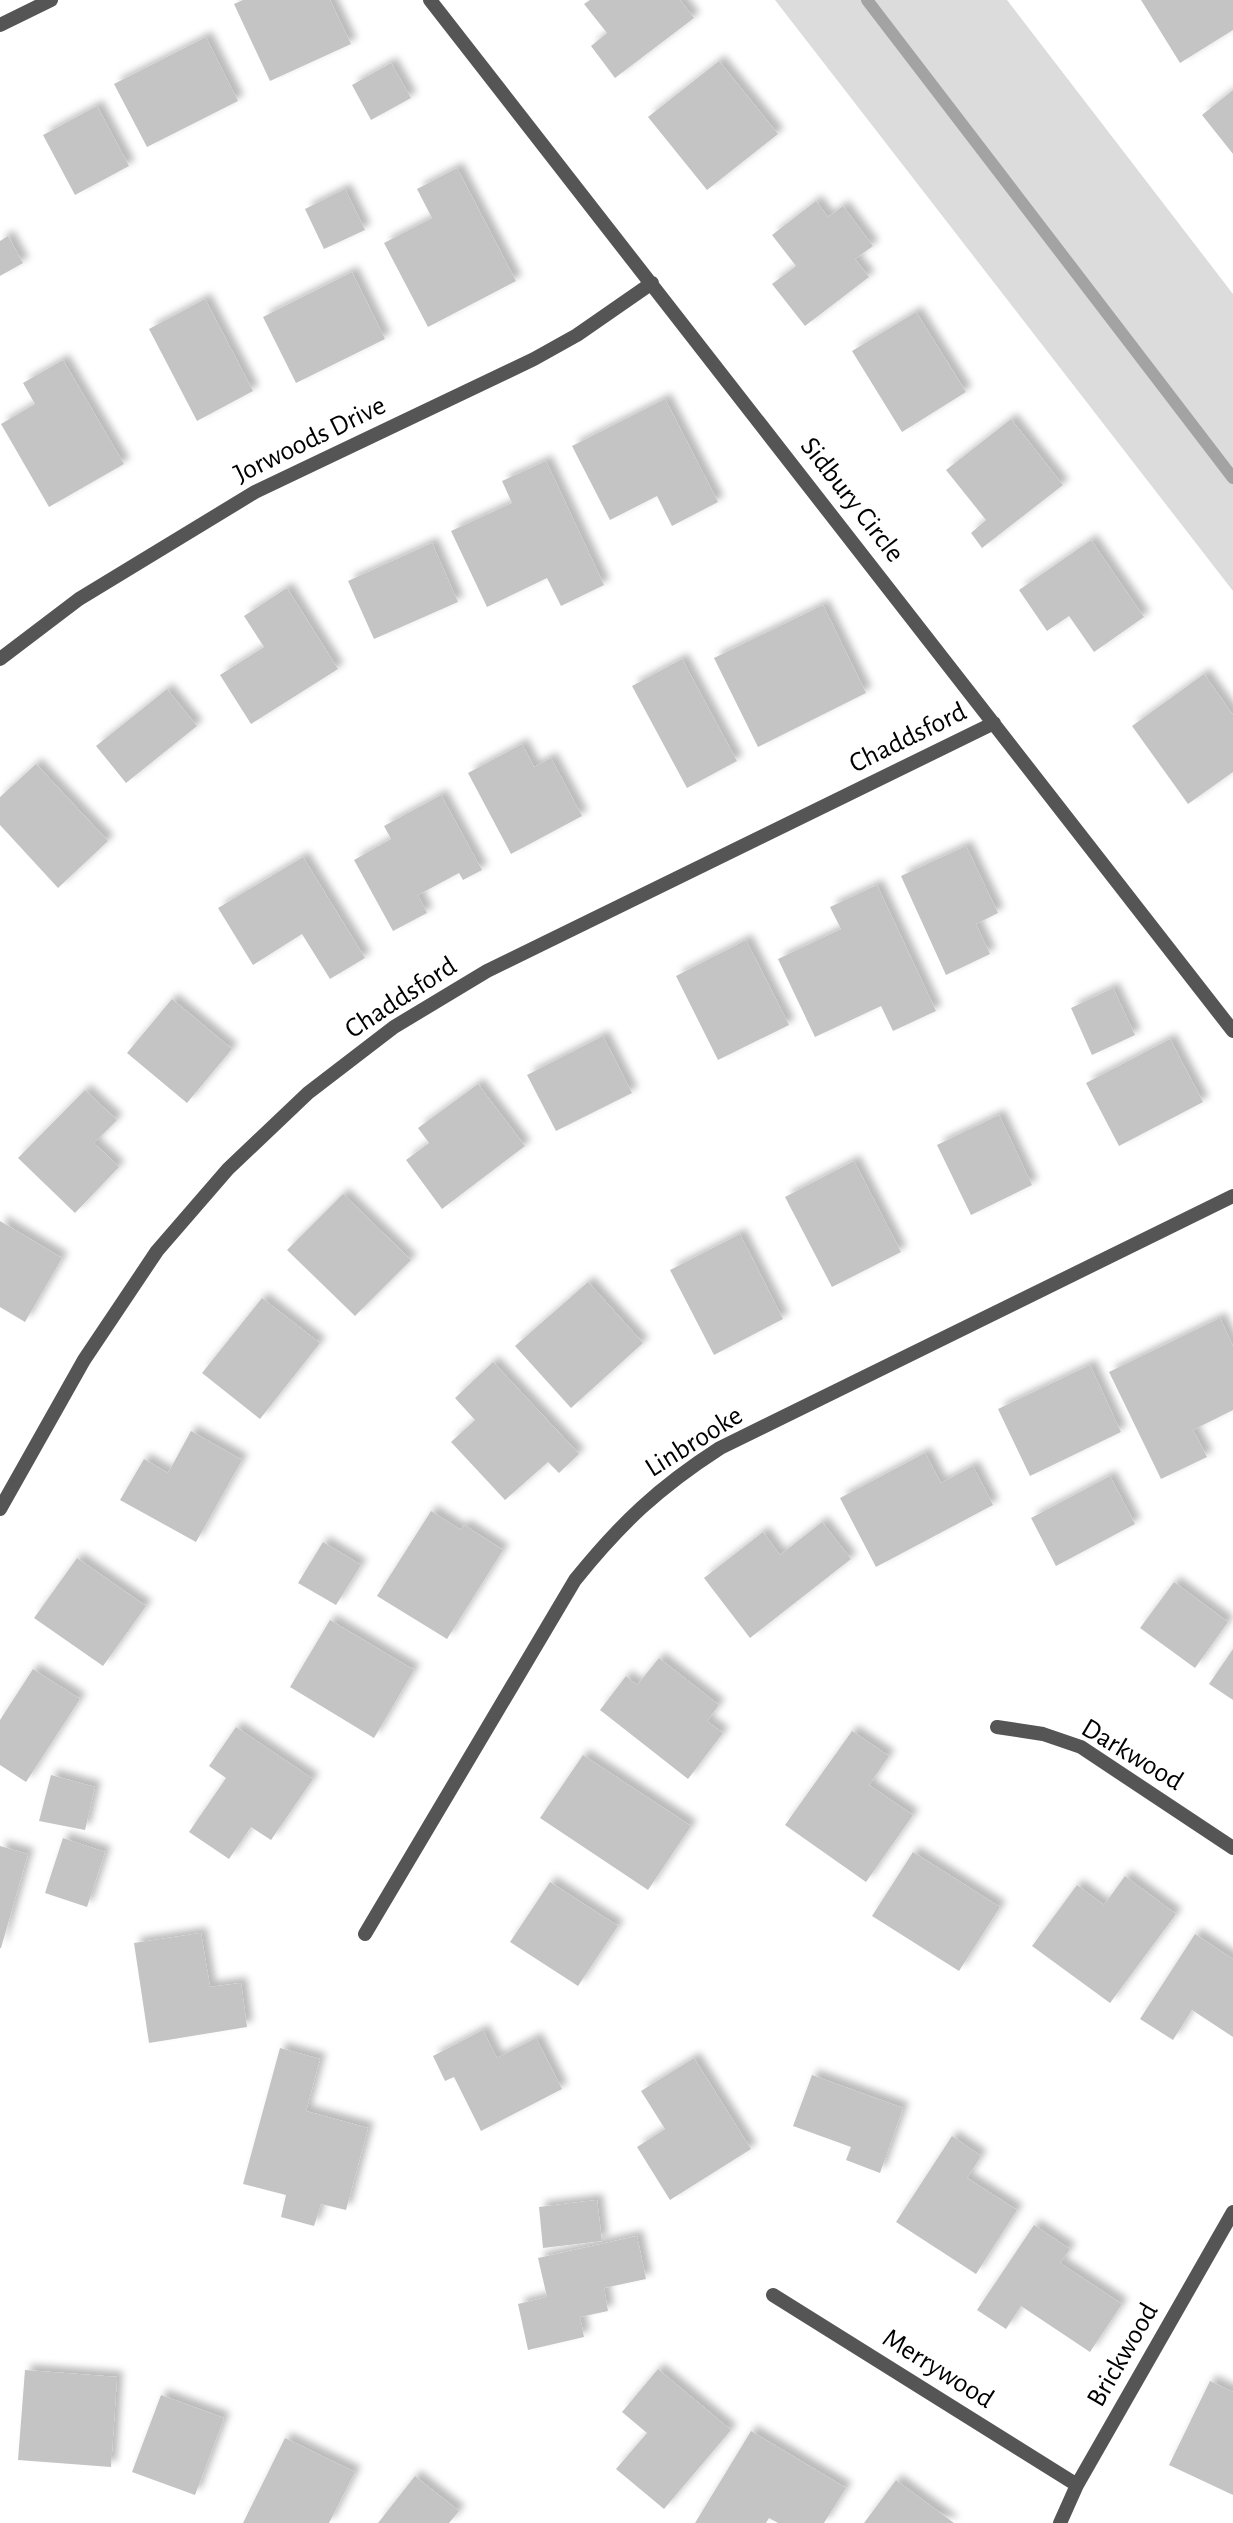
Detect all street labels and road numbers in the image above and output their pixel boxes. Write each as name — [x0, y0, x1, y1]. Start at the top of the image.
street label: Jorwoods Drive — [230, 391, 390, 489]
street label: Sidbury Circle — [795, 432, 909, 568]
street label: Chaddsford — [845, 698, 971, 778]
street label: Chaddsford — [340, 952, 462, 1044]
street label: Linbrooke — [640, 1401, 748, 1483]
street label: Darkwood — [1076, 1714, 1188, 1796]
street label: Brickwood — [1082, 2298, 1164, 2412]
street label: Merrywood — [877, 2324, 999, 2414]

